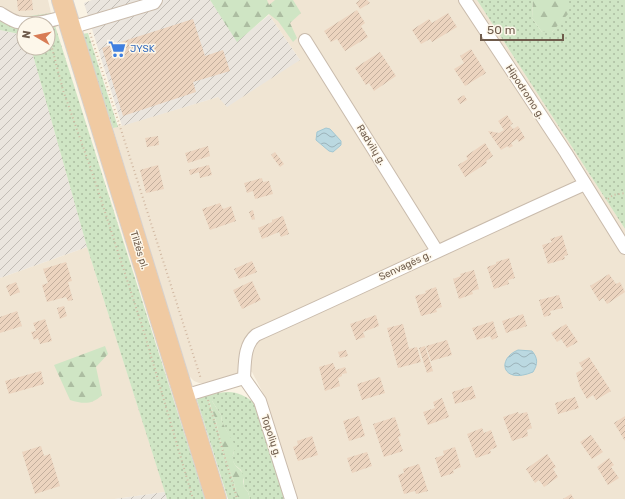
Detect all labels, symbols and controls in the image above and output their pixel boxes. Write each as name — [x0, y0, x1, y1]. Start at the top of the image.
north arrow — [16, 16, 56, 56]
scale bar — [481, 16, 563, 42]
text: 50 m — [487, 23, 515, 37]
text: N — [20, 30, 34, 39]
supermarket icon: JYSK — [107, 39, 127, 59]
place label: JYSK — [130, 43, 155, 55]
street label: Hipodromo g. — [503, 63, 547, 121]
street label: Radvilų g. — [354, 123, 388, 167]
street label: Tilžės pl. — [127, 229, 151, 271]
street label: Senvagės g. — [377, 249, 433, 283]
street label: Topolių g. — [258, 413, 284, 459]

